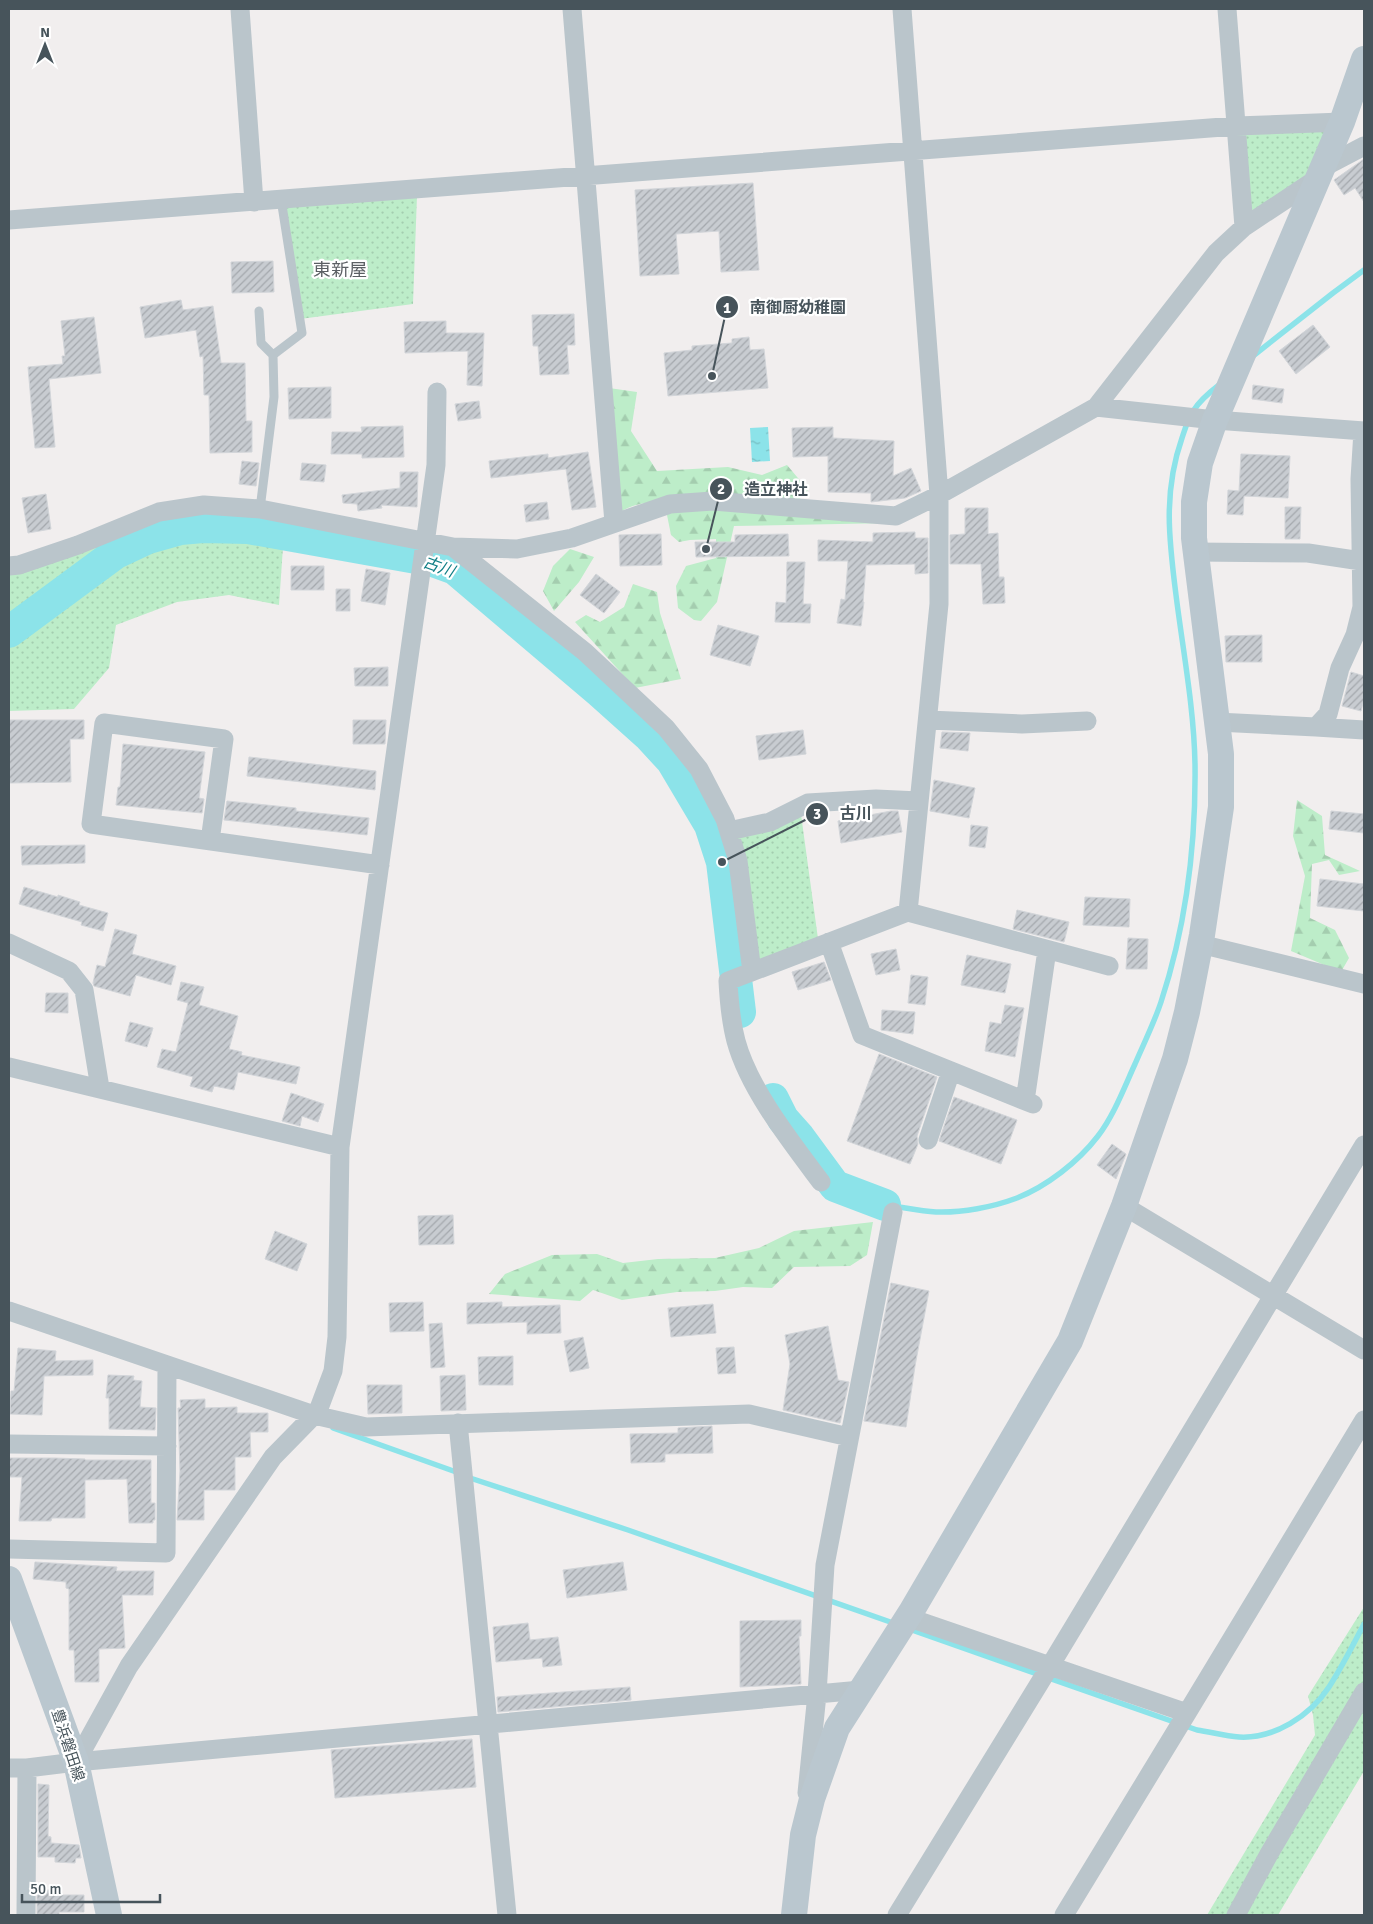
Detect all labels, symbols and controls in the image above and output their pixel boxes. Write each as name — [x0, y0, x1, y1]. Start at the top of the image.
north arrow — [20, 20, 70, 70]
text: N — [40, 24, 50, 41]
district label: 東新屋 — [313, 259, 367, 281]
callout: 南御厨幼稚園 — [715, 292, 856, 323]
text: 南御厨幼稚園 — [750, 298, 846, 318]
text: 1 — [723, 299, 731, 317]
callout: 造立神社 — [709, 474, 818, 505]
text: 2 — [717, 480, 725, 498]
text: 造立神社 — [744, 480, 808, 500]
water label: 古川 — [420, 552, 459, 582]
callout: 古川 — [805, 798, 882, 829]
text: 古川 — [840, 804, 872, 824]
text: 3 — [813, 805, 821, 823]
street label: 豊浜磐田線 — [48, 1707, 88, 1783]
scale bar — [22, 1872, 160, 1904]
text: 50 m — [30, 1880, 61, 1898]

